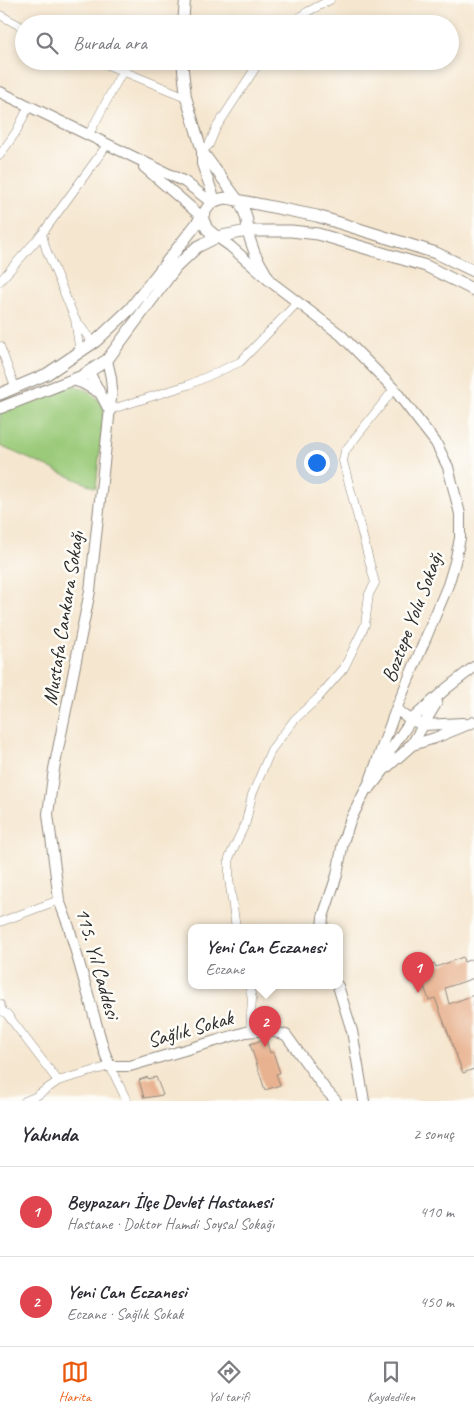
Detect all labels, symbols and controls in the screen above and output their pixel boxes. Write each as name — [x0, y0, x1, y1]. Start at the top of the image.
search box — [15, 15, 459, 70]
icon: search — [33, 29, 61, 57]
text: Burada ara — [73, 31, 147, 55]
your location — [304, 450, 330, 476]
street label: Mustafa Cankara Sokağı — [36, 528, 90, 707]
street label: Boztepe Yolu Sokağı — [375, 547, 449, 686]
street label: 115. Yıl Caddesi — [70, 905, 127, 1024]
popup — [188, 924, 343, 989]
text: Yeni Can Eczanesi — [206, 935, 325, 959]
pin: 1 — [402, 952, 434, 993]
text: Eczane — [206, 959, 244, 979]
street label: Sağlık Sokak — [144, 1004, 237, 1054]
pin: 2 — [249, 1006, 281, 1047]
text: Yakında — [20, 1121, 78, 1147]
text: 2 sonuç — [413, 1124, 454, 1144]
text: Beypazarı İlçe Devlet Hastanesi — [67, 1190, 272, 1214]
text: 1 — [32, 1202, 40, 1222]
text: 410 m — [420, 1202, 454, 1222]
text: Hastane · Doktor Hamdi Soysal Sokağı — [67, 1214, 274, 1234]
text: Yeni Can Eczanesi — [67, 1280, 187, 1304]
text: 2 — [32, 1292, 40, 1312]
text: 450 m — [420, 1292, 454, 1312]
text: Eczane · Sağlık Sokak — [67, 1304, 183, 1324]
tab: Harita — [59, 1358, 91, 1405]
tab: Yol tarifi — [208, 1358, 249, 1405]
tab: Kaydedilen — [367, 1358, 415, 1405]

